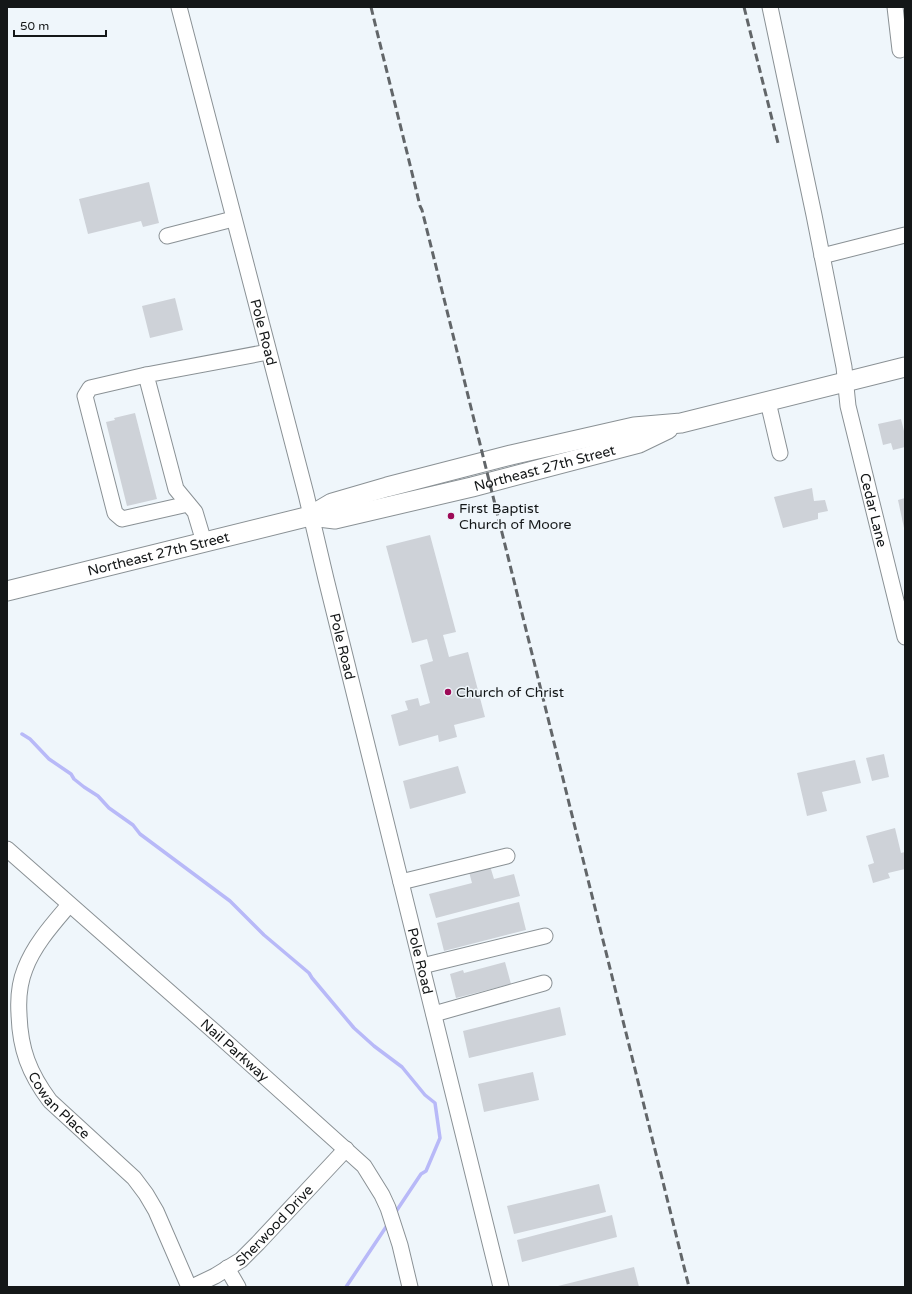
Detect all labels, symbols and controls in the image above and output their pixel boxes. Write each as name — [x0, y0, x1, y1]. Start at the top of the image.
scale bar — [14, 12, 106, 38]
text: 50 m — [20, 19, 49, 33]
street label: Pole Road — [247, 297, 281, 367]
street label: Northeast 27th Street — [472, 441, 618, 495]
street label: Cedar Lane — [856, 471, 891, 549]
place label: First Baptist Church of Moore — [459, 500, 571, 533]
marker: First Baptist Church of Moore — [446, 511, 456, 521]
street label: Northeast 27th Street — [86, 528, 232, 579]
street label: Pole Road — [326, 611, 359, 681]
place label: Church of Christ — [456, 684, 565, 701]
marker: Church of Christ — [443, 687, 453, 697]
street label: Pole Road — [404, 926, 437, 996]
street label: Nail Parkway — [197, 1015, 273, 1085]
street label: Cowan Place — [25, 1069, 94, 1142]
street label: Sherwood Drive — [233, 1181, 317, 1270]

